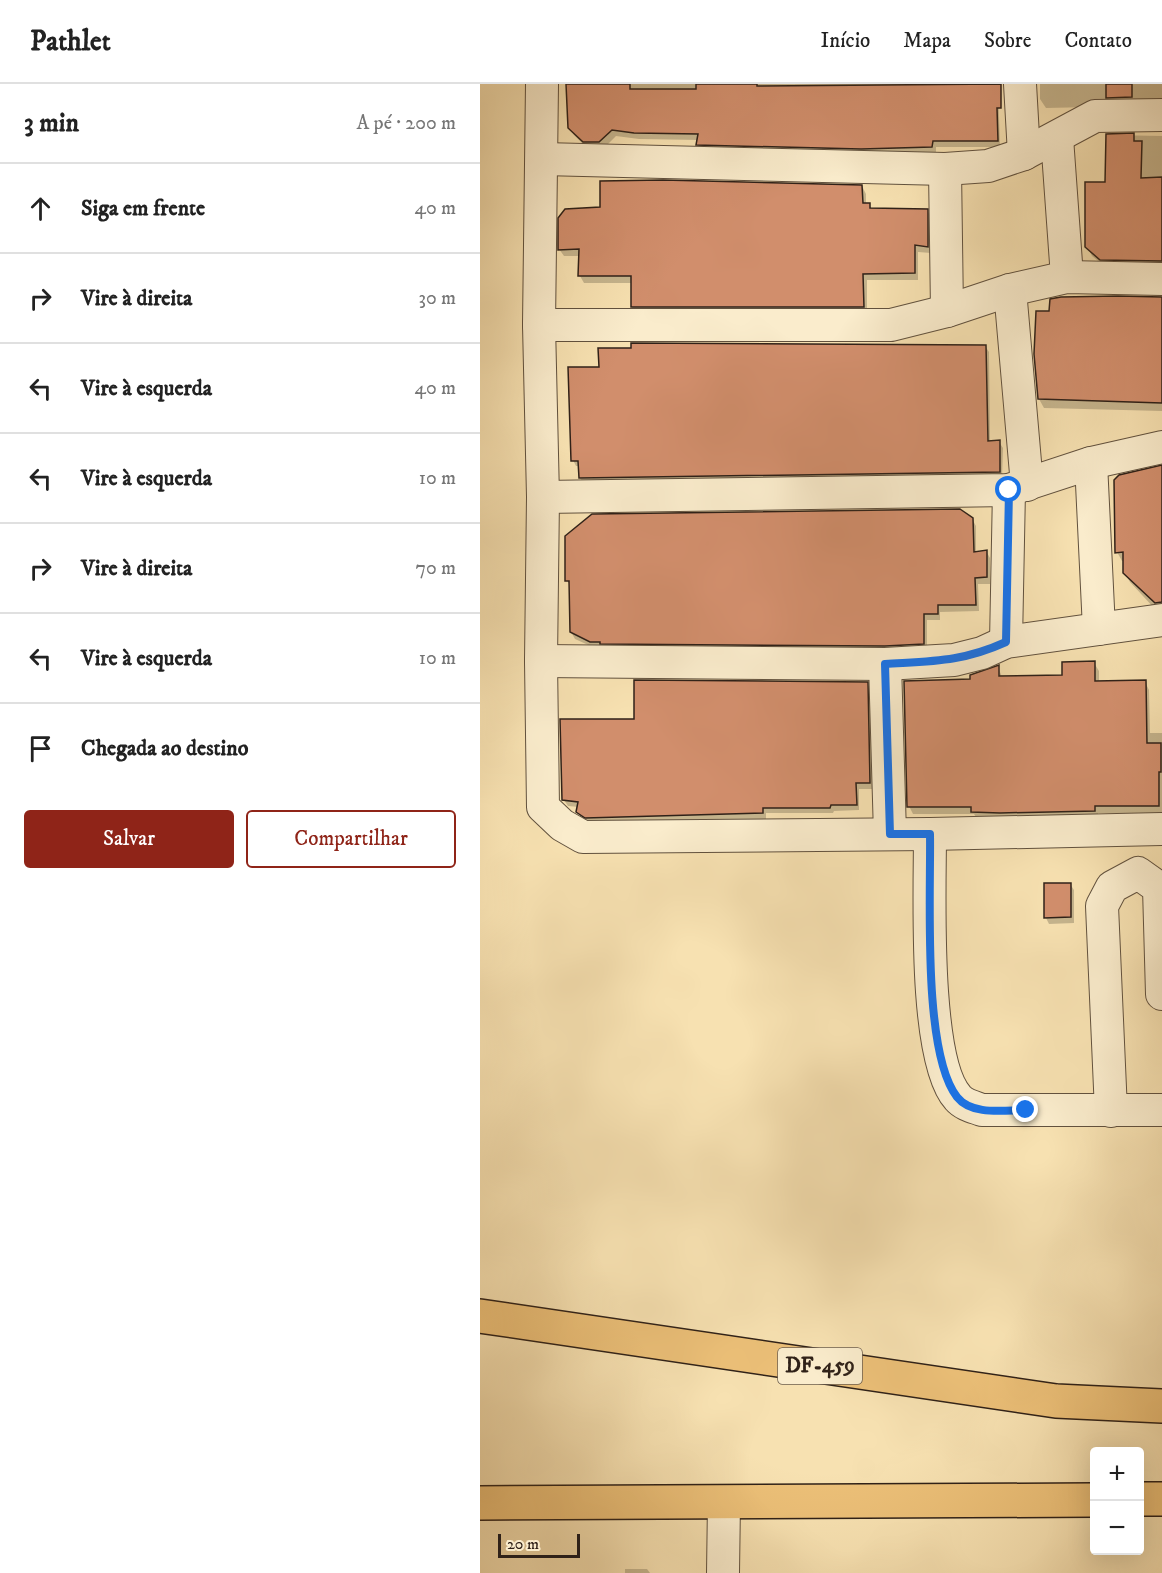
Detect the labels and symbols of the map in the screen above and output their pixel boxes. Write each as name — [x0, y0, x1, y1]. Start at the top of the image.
route start — [995, 476, 1021, 502]
route end — [1012, 1096, 1038, 1122]
road number: DF-459 — [778, 1348, 862, 1384]
scale bar — [498, 1531, 580, 1558]

